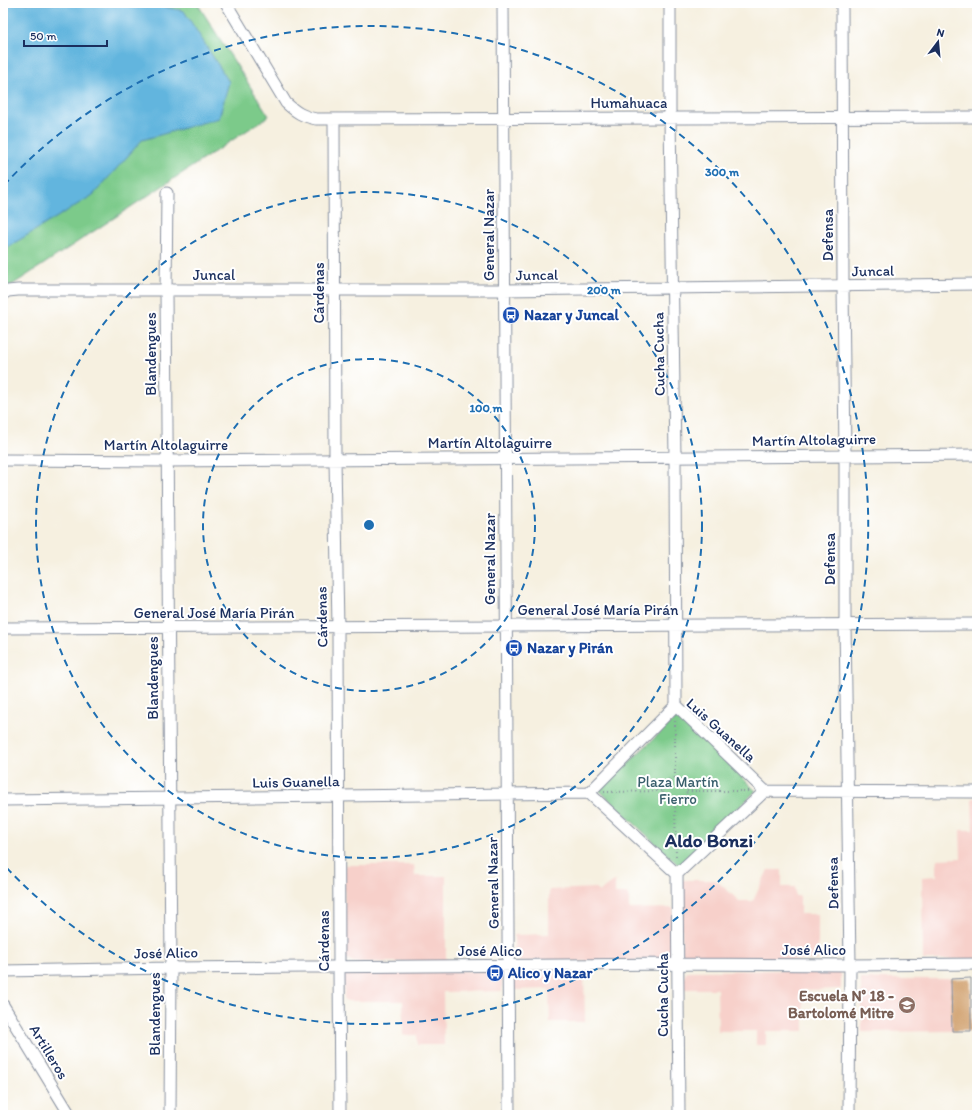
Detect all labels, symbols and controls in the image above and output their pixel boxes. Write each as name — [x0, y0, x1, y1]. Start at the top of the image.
scale bar — [24, 22, 107, 48]
north arrow — [918, 22, 958, 62]
text: N — [935, 26, 946, 40]
text: 50 m — [30, 29, 56, 43]
street label: Humahuaca — [591, 94, 668, 112]
text: 300 m — [705, 165, 740, 179]
street label: General Nazar — [480, 189, 498, 281]
street label: Defensa — [819, 209, 837, 261]
street label: Cárdenas — [310, 262, 328, 324]
street label: Juncal — [852, 262, 895, 280]
street label: Juncal — [193, 266, 236, 284]
street label: Juncal — [516, 266, 559, 284]
text: 200 m — [587, 283, 622, 297]
bus stop icon: Nazar y Juncal — [501, 305, 521, 325]
place label: Nazar y Juncal — [524, 306, 620, 325]
street label: Blandengues — [142, 312, 160, 396]
street label: Cucha Cucha — [649, 312, 669, 396]
text: 100 m — [469, 401, 503, 415]
street label: Martín Altolaguirre — [752, 430, 876, 450]
street label: Martín Altolaguirre — [428, 434, 552, 452]
street label: Martín Altolaguirre — [104, 436, 228, 454]
street label: General Nazar — [481, 513, 499, 605]
centre of rings — [362, 518, 376, 532]
street label: Defensa — [821, 533, 839, 585]
street label: Cárdenas — [312, 586, 332, 648]
street label: General José María Pirán — [517, 601, 679, 619]
street label: General José María Pirán — [133, 604, 295, 622]
street label: Blandengues — [144, 636, 162, 720]
bus stop icon: Nazar y Pirán — [504, 638, 524, 658]
place label: Nazar y Pirán — [527, 639, 614, 658]
street label: Luis Guanella — [682, 694, 760, 766]
street label: Luis Guanella — [252, 772, 340, 792]
park label: Plaza Martín Fierro — [637, 773, 719, 808]
district label: Aldo Bonzi — [664, 829, 753, 852]
street label: General Nazar — [483, 836, 503, 929]
street label: Defensa — [824, 856, 842, 909]
street label: Cárdenas — [315, 910, 333, 972]
street label: José Alico — [782, 941, 846, 959]
street label: José Alico — [458, 942, 522, 960]
street label: José Alico — [134, 943, 198, 963]
street label: Cucha Cucha — [654, 953, 672, 1037]
bus stop icon: Alico y Nazar — [485, 963, 505, 983]
place label: Alico y Nazar — [507, 964, 593, 983]
street label: Blandengues — [146, 972, 164, 1056]
place label: Escuela N° 18 - Bartolomé Mitre — [788, 987, 894, 1022]
school or university icon: Escuela N° 18 - Bartolomé Mitre — [897, 995, 917, 1015]
street label: Artilleros — [26, 1021, 72, 1083]

